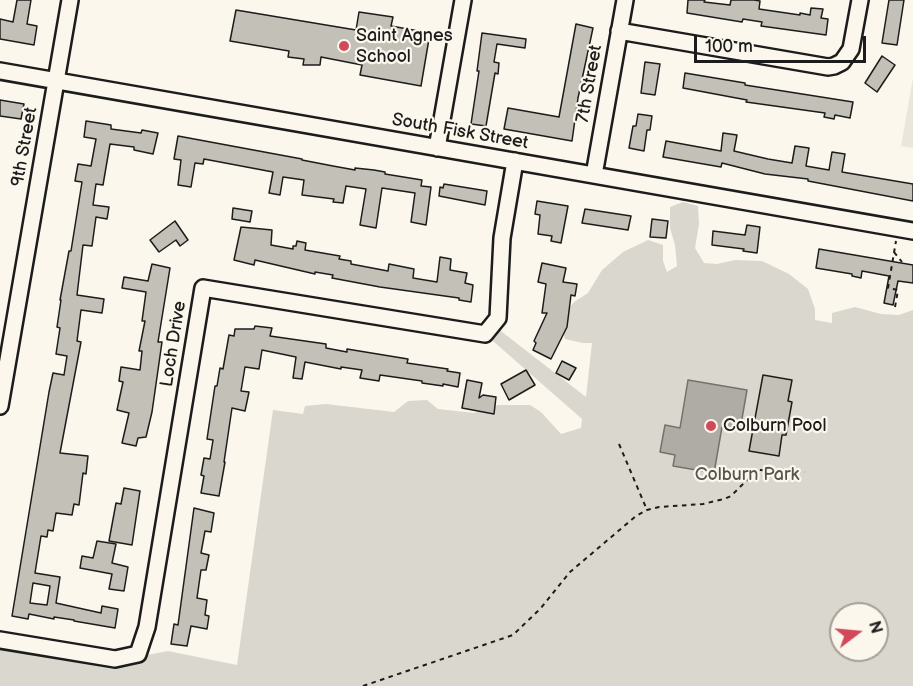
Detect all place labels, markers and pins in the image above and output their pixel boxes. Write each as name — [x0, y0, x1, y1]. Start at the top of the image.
place label: Saint Agnes School — [356, 25, 453, 68]
marker: Saint Agnes School — [337, 39, 351, 53]
place label: Colburn Pool — [723, 415, 827, 437]
marker: Colburn Pool — [704, 419, 718, 433]

